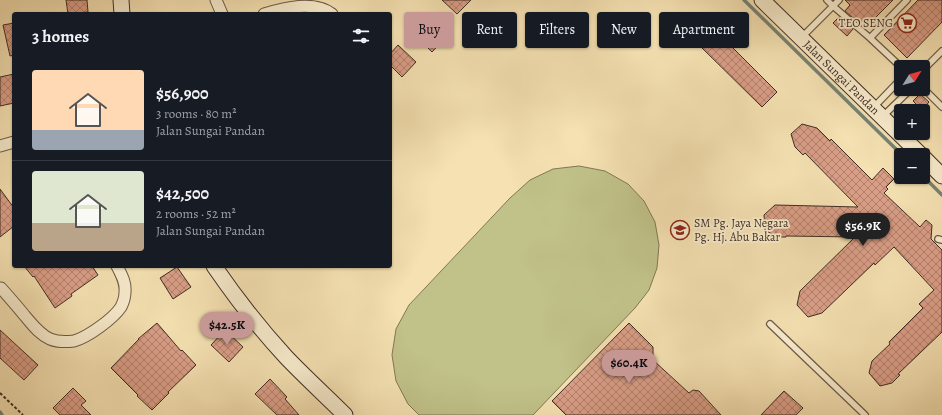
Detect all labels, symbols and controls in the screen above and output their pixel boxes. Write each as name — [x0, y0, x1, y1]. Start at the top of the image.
chip: Buy — [404, 12, 454, 48]
chip: Rent — [462, 12, 517, 48]
chip: Filters — [525, 12, 589, 48]
chip: New — [597, 12, 651, 48]
chip: Apartment — [659, 12, 749, 48]
supermarket icon: TEO SENG — [896, 12, 918, 34]
place label: TEO SENG — [839, 15, 893, 31]
text: 3 homes — [32, 25, 89, 48]
icon: filters — [350, 25, 372, 47]
street label: Jalan Sungai Pandan — [800, 37, 883, 119]
north arrow — [894, 60, 930, 96]
map controls — [894, 60, 930, 184]
text: $56,900 — [156, 82, 209, 105]
icon: home — [64, 86, 112, 134]
button: + — [894, 104, 930, 140]
text: 3 rooms · 80 m² — [156, 105, 236, 122]
text: Jalan Sungai Pandan — [156, 122, 265, 139]
button: − — [894, 148, 930, 184]
text: $42,500 — [156, 182, 209, 205]
icon: home — [64, 187, 112, 235]
text: 2 rooms · 52 m² — [156, 205, 236, 222]
pin: $56.9K — [830, 213, 896, 247]
place label: SM Pg. Jaya Negara Pg. Hj. Abu Bakar — [694, 215, 789, 245]
text: $56.9K — [845, 217, 881, 234]
school or university icon: SM Pg. Jaya Negara Pg. Hj. Abu Bakar — [669, 219, 691, 241]
text: Jalan Sungai Pandan — [156, 222, 265, 239]
pin: $42.5K — [194, 312, 260, 346]
text: $42.5K — [209, 316, 245, 333]
pin: $60.4K — [596, 350, 662, 384]
text: $60.4K — [611, 354, 647, 371]

